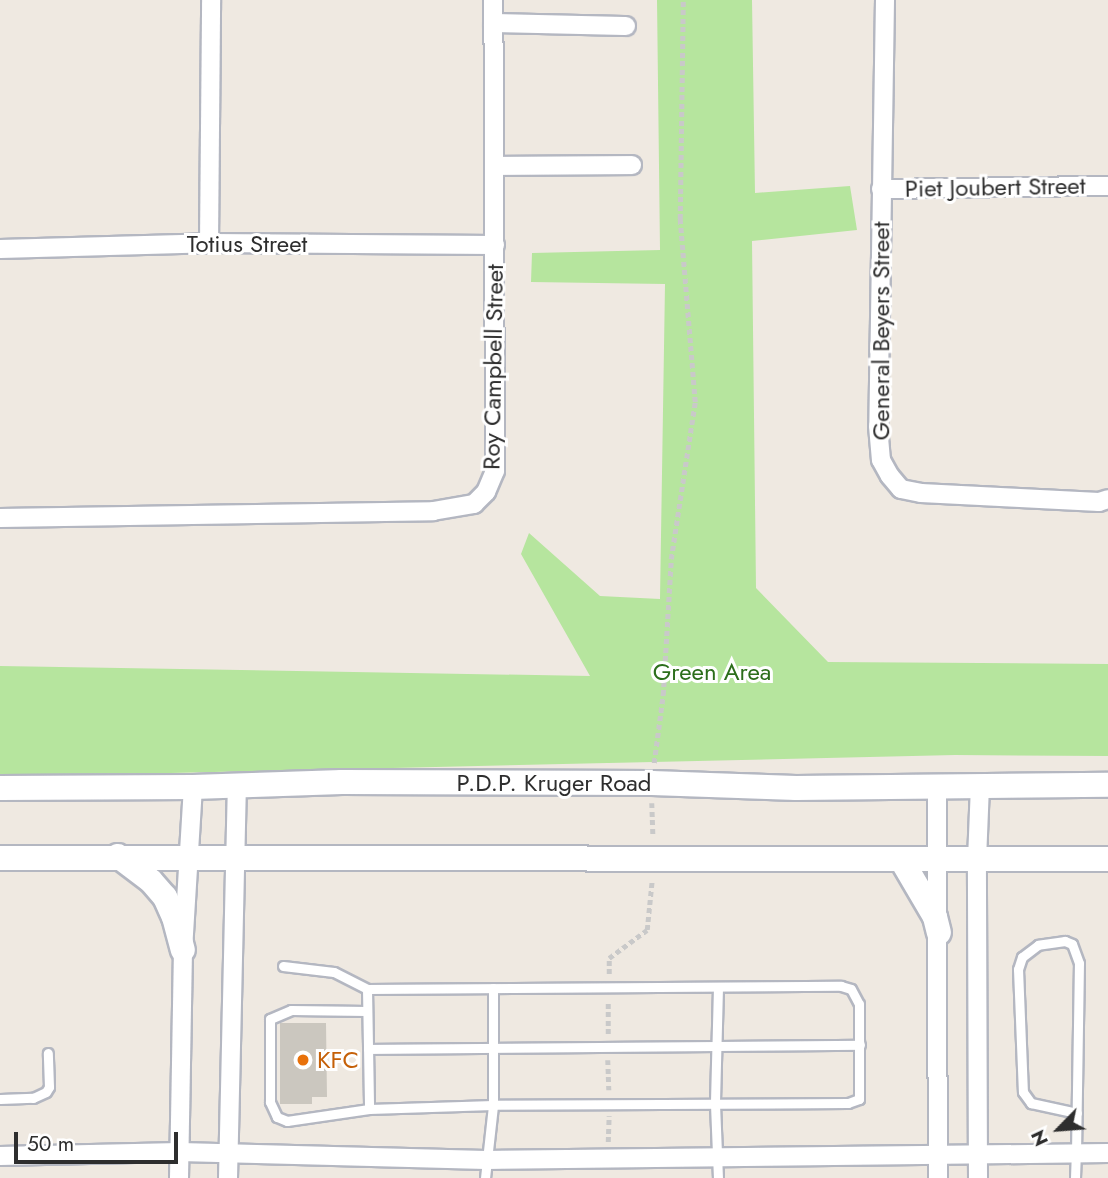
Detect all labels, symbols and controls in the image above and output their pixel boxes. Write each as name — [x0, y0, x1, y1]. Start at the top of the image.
street label: Piet Joubert Street — [904, 171, 1086, 203]
street label: General Beyers Street — [867, 222, 895, 440]
street label: Totius Street — [187, 230, 307, 258]
street label: Roy Campbell Street — [477, 264, 509, 470]
park label: Green Area — [653, 658, 771, 686]
street label: P.D.P. Kruger Road — [457, 769, 651, 797]
place label: KFC — [317, 1046, 359, 1074]
marker: KFC — [295, 1052, 311, 1068]
north arrow — [1024, 1094, 1094, 1164]
scale bar — [18, 1118, 182, 1162]
text: N — [1024, 1126, 1055, 1151]
text: 50 m — [27, 1129, 74, 1159]

